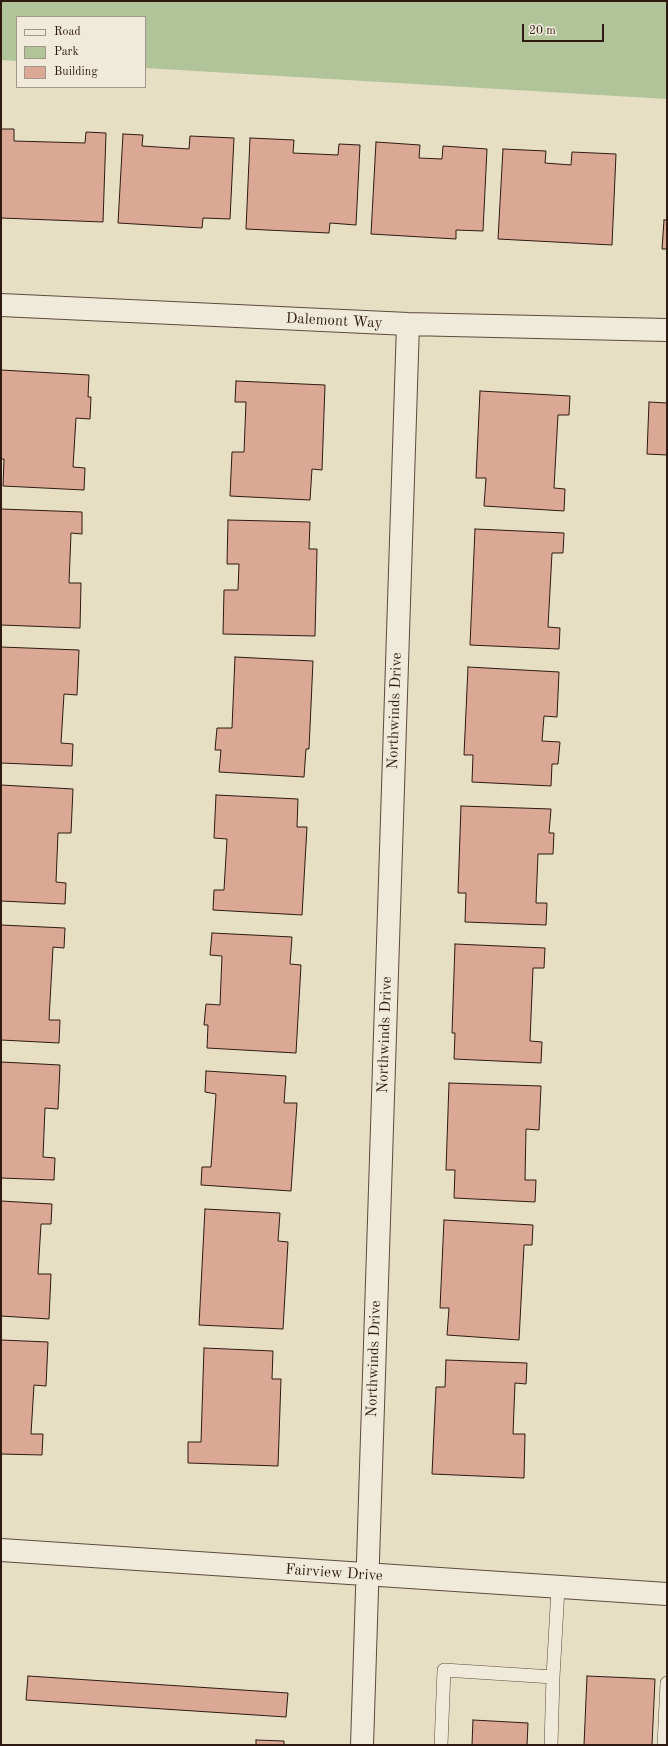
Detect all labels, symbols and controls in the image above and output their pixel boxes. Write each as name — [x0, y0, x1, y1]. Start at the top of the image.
legend — [16, 16, 146, 88]
scale bar — [524, 16, 606, 42]
text: 20 m — [529, 25, 556, 37]
text: Road — [54, 26, 81, 38]
text: Park — [54, 46, 79, 58]
text: Building — [54, 66, 98, 78]
street label: Dalemont Way — [285, 309, 383, 333]
street label: Northwinds Drive — [384, 652, 406, 770]
street label: Northwinds Drive — [374, 976, 396, 1094]
street label: Northwinds Drive — [363, 1300, 385, 1418]
street label: Fairview Drive — [285, 1561, 383, 1585]

